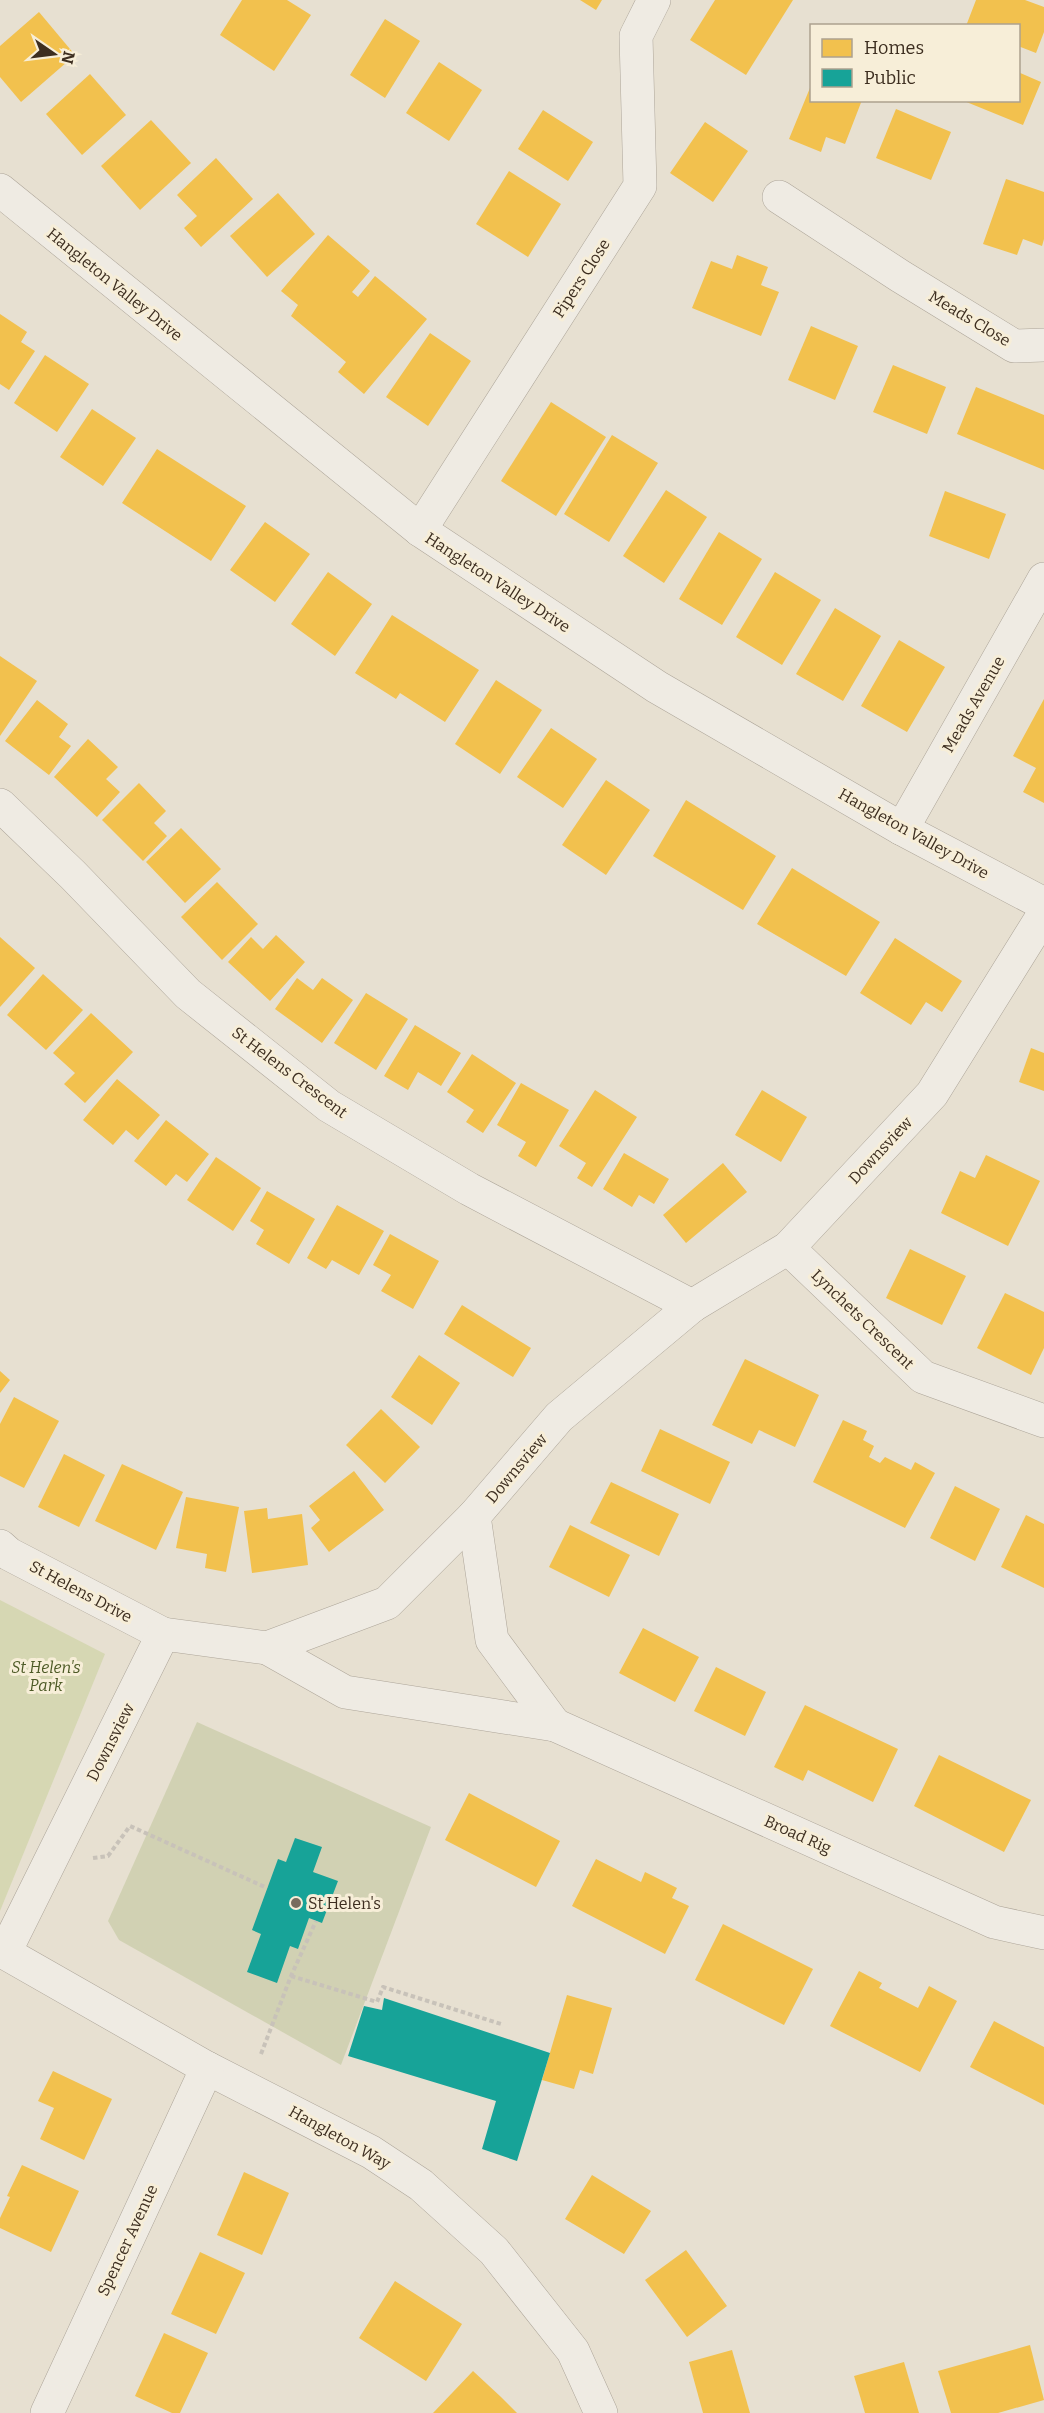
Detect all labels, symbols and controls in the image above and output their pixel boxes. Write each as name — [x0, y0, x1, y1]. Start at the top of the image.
north arrow — [24, 24, 84, 84]
legend — [810, 24, 1020, 102]
text: Homes — [864, 37, 924, 59]
text: N — [57, 49, 79, 66]
text: Public — [864, 67, 916, 89]
street label: Hangleton Valley Drive — [43, 224, 186, 345]
street label: Pipers Close — [549, 235, 614, 321]
street label: Meads Close — [925, 287, 1014, 350]
street label: Hangleton Valley Drive — [422, 528, 574, 636]
street label: Meads Avenue — [938, 653, 1009, 756]
street label: Hangleton Valley Drive — [835, 784, 992, 883]
street label: St Helens Crescent — [228, 1023, 351, 1122]
street label: Downsview — [844, 1113, 916, 1188]
street label: Lynchets Crescent — [807, 1266, 918, 1373]
street label: Downsview — [482, 1430, 551, 1507]
street label: St Helens Drive — [26, 1556, 135, 1626]
park label: St Helen's Park — [11, 1658, 81, 1695]
street label: Downsview — [83, 1700, 138, 1784]
street label: Broad Rig — [761, 1811, 834, 1858]
place label: St Helen's — [308, 1894, 381, 1913]
marker: St Helen's — [289, 1896, 303, 1910]
street label: Hangleton Way — [286, 2102, 394, 2173]
street label: Spencer Avenue — [93, 2181, 162, 2299]

